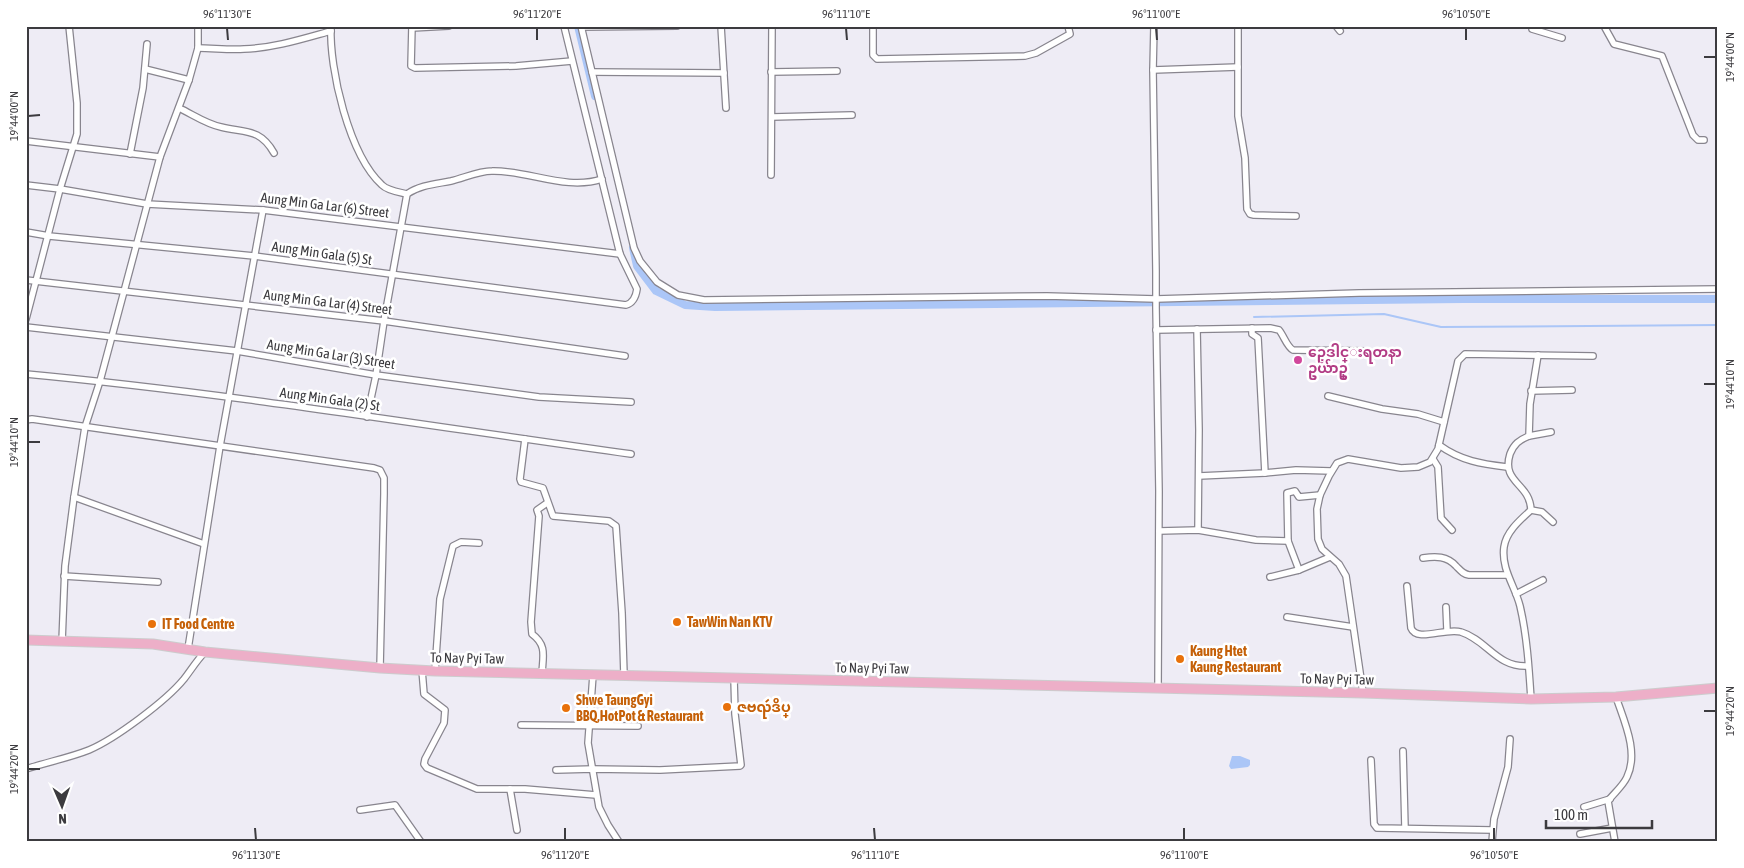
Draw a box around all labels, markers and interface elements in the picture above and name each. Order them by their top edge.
text: 96°11'30"E [203,7,251,21]
text: 96°11'20"E [513,7,561,21]
text: 96°11'10"E [822,7,870,21]
text: 96°11'00"E [1132,7,1180,21]
text: 96°10'50"E [1442,7,1490,21]
text: 19°44'00"N [1723,32,1737,82]
text: 19°44'00"N [7,91,21,141]
street label: Aung Min Ga Lar (6) Street [260,189,390,221]
street label: Aung Min Gala (5) St [271,238,373,268]
street label: Aung Min Ga Lar (4) Street [263,286,393,318]
street label: Aung Min Ga Lar (3) Street [266,336,396,372]
place label: ဥေဒါင္းရတနာ ဥယ်ာဥ္ [1308,343,1402,380]
marker: ဥေဒါင္းရတနာ ဥယ်ာဥ္ [1292,354,1304,366]
text: 19°44'10"N [1723,359,1737,409]
street label: Aung Min Gala (2) St [279,384,381,414]
text: 19°44'10"N [7,417,21,467]
place label: TawWin Nan KTV [687,614,773,630]
place label: IT Food Centre [162,616,235,632]
marker: TawWin Nan KTV [671,616,683,628]
marker: IT Food Centre [146,618,158,630]
place label: Kaung Htet Kaung Restaurant [1190,643,1281,675]
street label: To Nay Pyi Taw [430,649,505,667]
marker: Kaung Htet Kaung Restaurant [1174,653,1186,665]
street label: To Nay Pyi Taw [835,659,910,677]
street label: To Nay Pyi Taw [1300,670,1375,688]
text: 19°44'20"N [1723,686,1737,736]
place label: Shwe TaungGyi BBQ,HotPot & Restaurant [576,692,704,724]
place label: ဇဗၺဴဒိပ္ [737,697,791,719]
marker: ဇဗၺဴဒိပ္ [721,701,733,713]
marker: Shwe TaungGyi BBQ,HotPot & Restaurant [560,702,572,714]
text: 19°44'20"N [7,744,21,794]
north arrow [38,780,88,830]
scale bar [1546,798,1653,830]
text: 100 m [1554,806,1588,823]
text: N [58,811,67,827]
text: 96°11'30"E [232,848,280,862]
text: 96°11'20"E [541,848,589,862]
text: 96°11'10"E [851,848,899,862]
text: 96°11'00"E [1160,848,1208,862]
text: 96°10'50"E [1470,848,1518,862]

